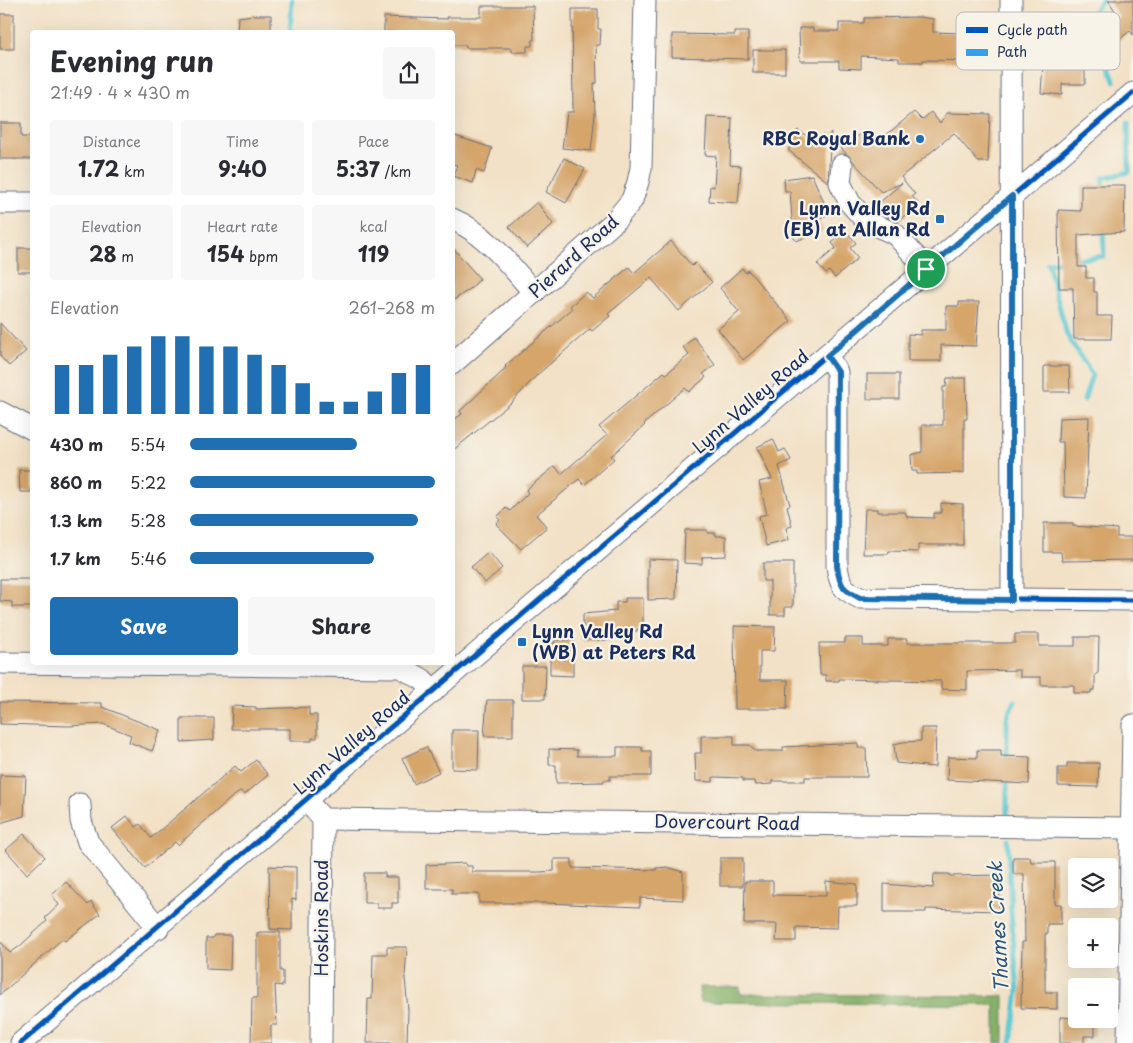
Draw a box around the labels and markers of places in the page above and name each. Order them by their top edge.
place label: RBC Royal Bank [762,124,910,151]
marker: RBC Royal Bank [914,133,926,145]
place label: Lynn Valley Rd (EB) at Allan Rd [783,194,930,242]
marker: Lynn Valley Rd (EB) at Allan Rd [934,213,946,225]
pin [905,248,947,290]
place label: Lynn Valley Rd (WB) at Peters Rd [532,617,696,665]
marker: Lynn Valley Rd (WB) at Peters Rd [516,636,528,648]

